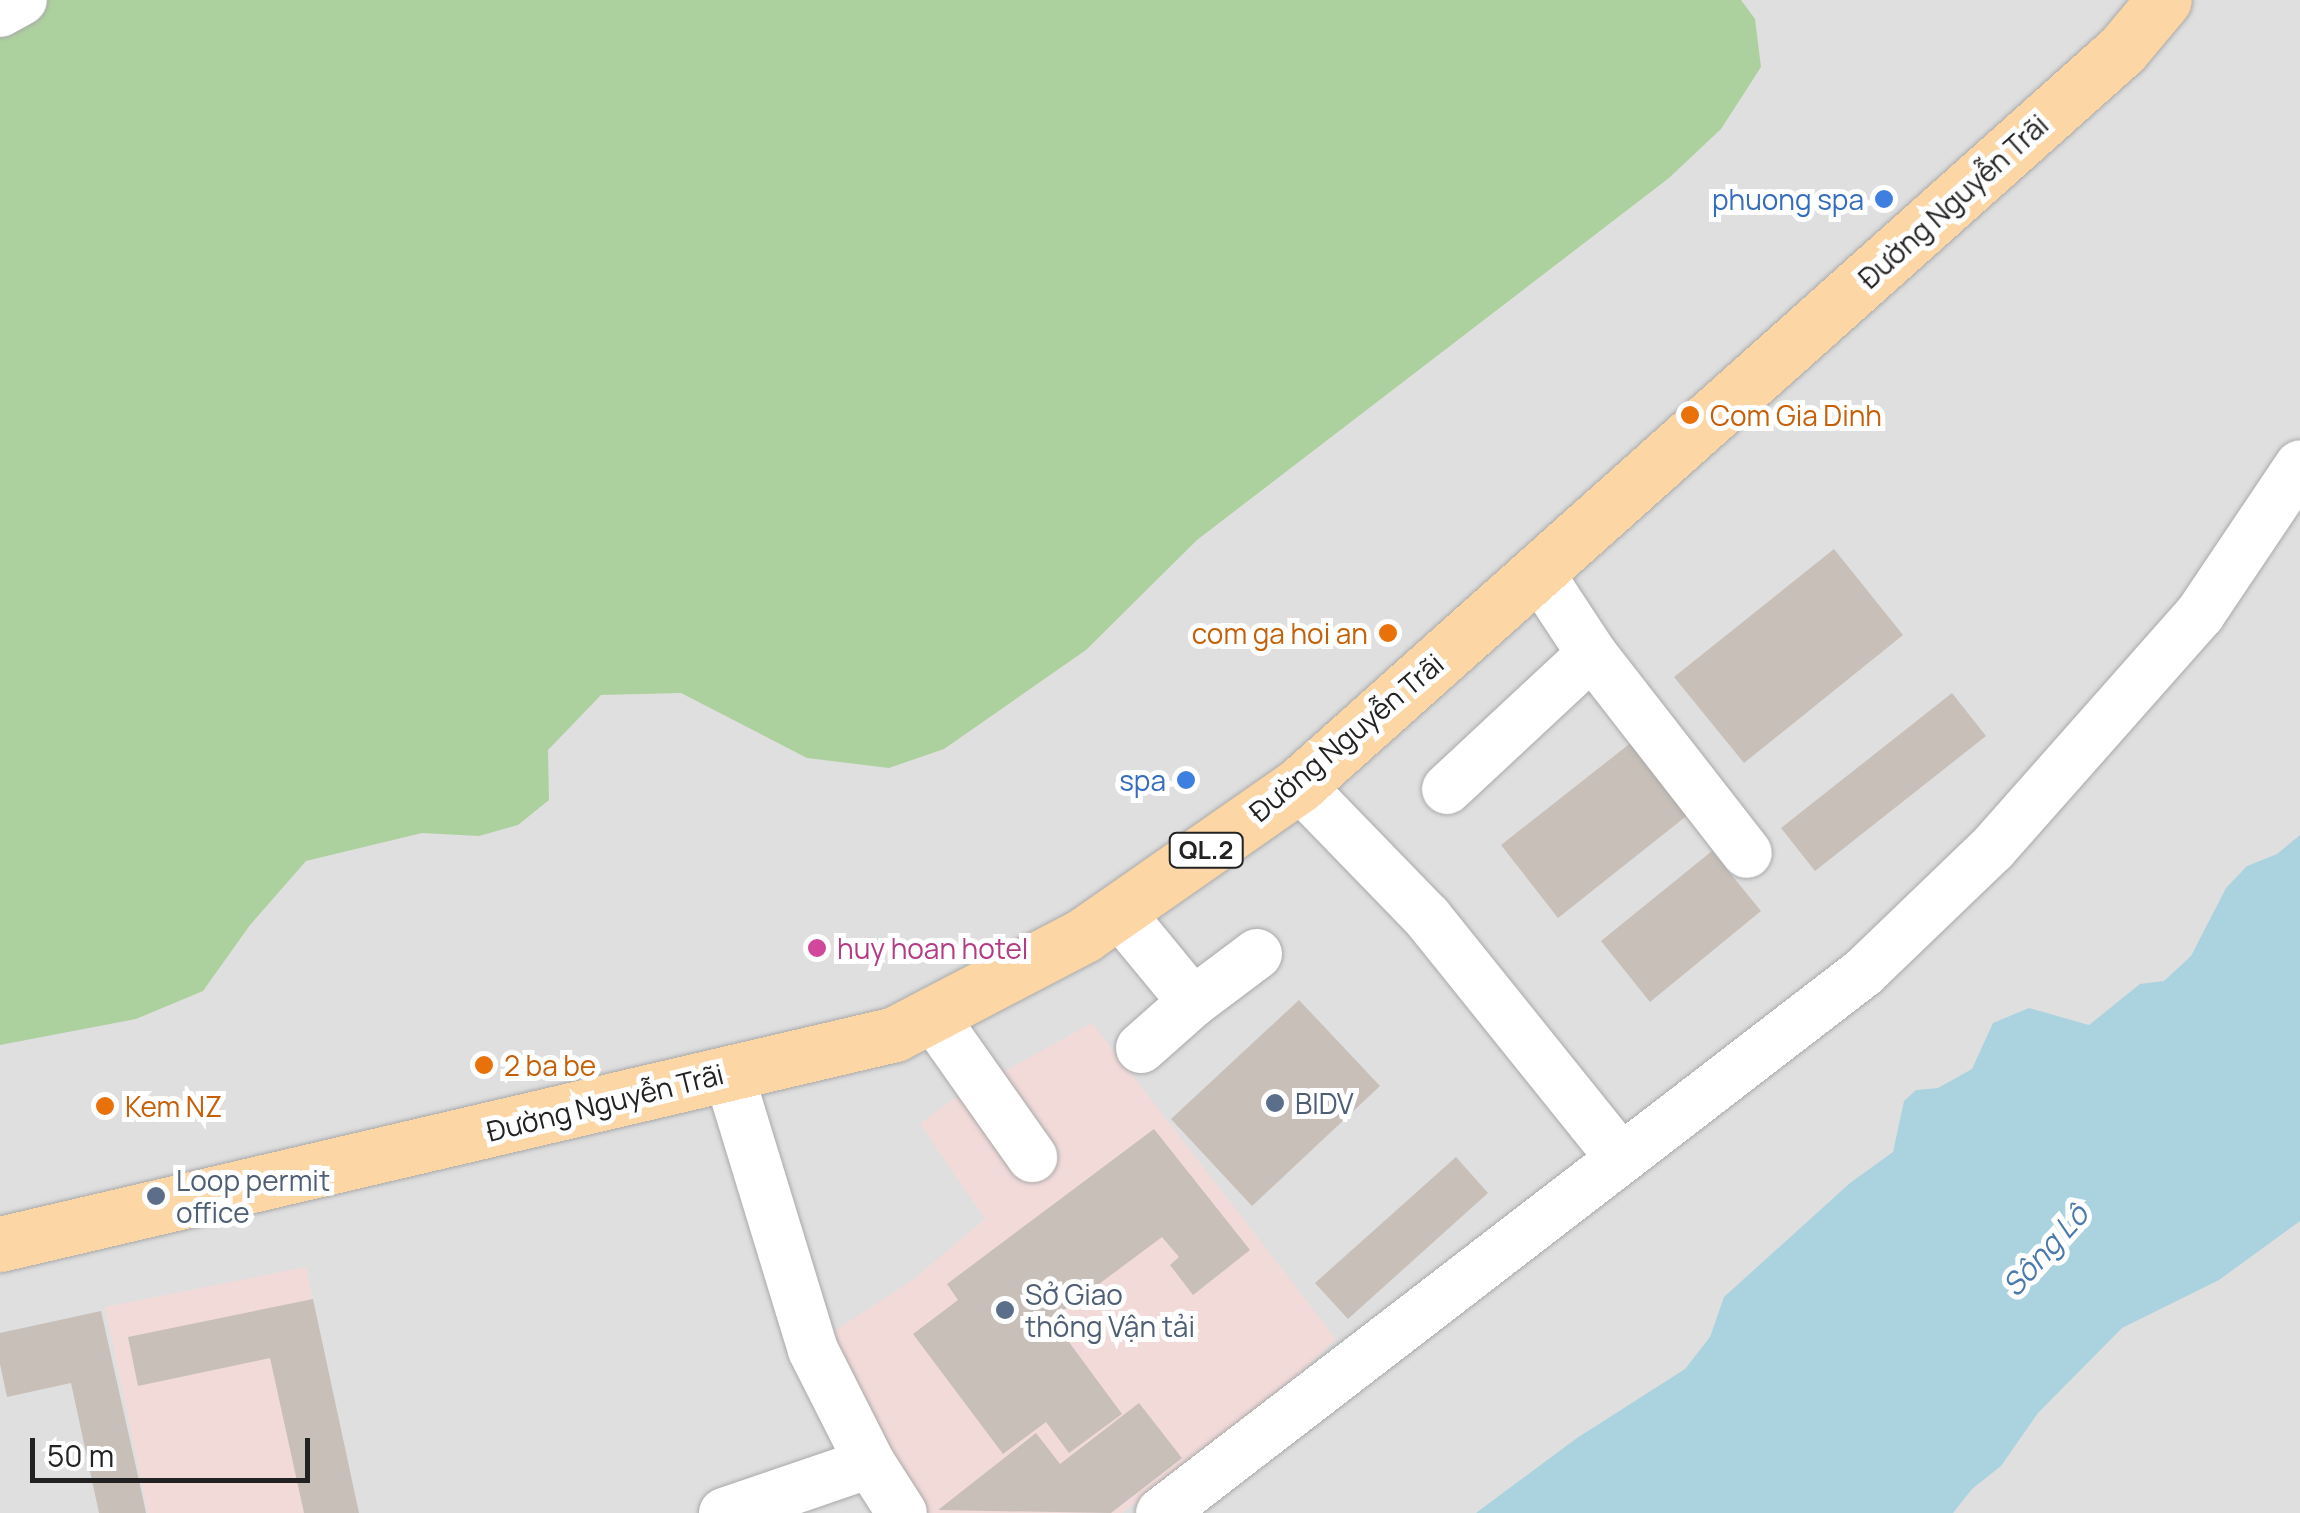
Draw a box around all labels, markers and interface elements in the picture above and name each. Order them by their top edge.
street label: Đường Nguyễn Trãi [1852,107,2054,295]
place label: phuong spa [1712,182,1864,216]
marker: phuong spa [1873,188,1895,210]
place label: Com Gia Dinh [1710,398,1882,432]
marker: Com Gia Dinh [1679,404,1701,426]
place label: com ga hoi an [1192,616,1368,650]
marker: com ga hoi an [1377,622,1399,644]
street label: Đường Nguyễn Trãi [1242,646,1450,828]
place label: spa [1119,763,1166,797]
marker: spa [1175,769,1197,791]
road number: QL.2 [1168,830,1244,870]
place label: huy hoan hotel [837,931,1028,965]
marker: huy hoan hotel [806,937,828,959]
place label: 2 ba be [504,1048,596,1082]
marker: 2 ba be [473,1054,495,1076]
street label: Đường Nguyễn Trãi [483,1056,727,1148]
place label: BIDV [1295,1086,1354,1120]
place label: Kem NZ [125,1089,222,1123]
marker: BIDV [1264,1092,1286,1114]
marker: Kem NZ [94,1095,116,1117]
place label: Loop permit office [176,1163,330,1229]
marker: Loop permit office [145,1185,167,1207]
water label: Sông Lô [1995,1197,2095,1303]
place label: Sở Giao thông Vận tải [1025,1277,1195,1343]
marker: Sở Giao thông Vận tải [994,1299,1016,1321]
scale bar [35,1418,315,1480]
text: 50 m [47,1435,114,1476]

